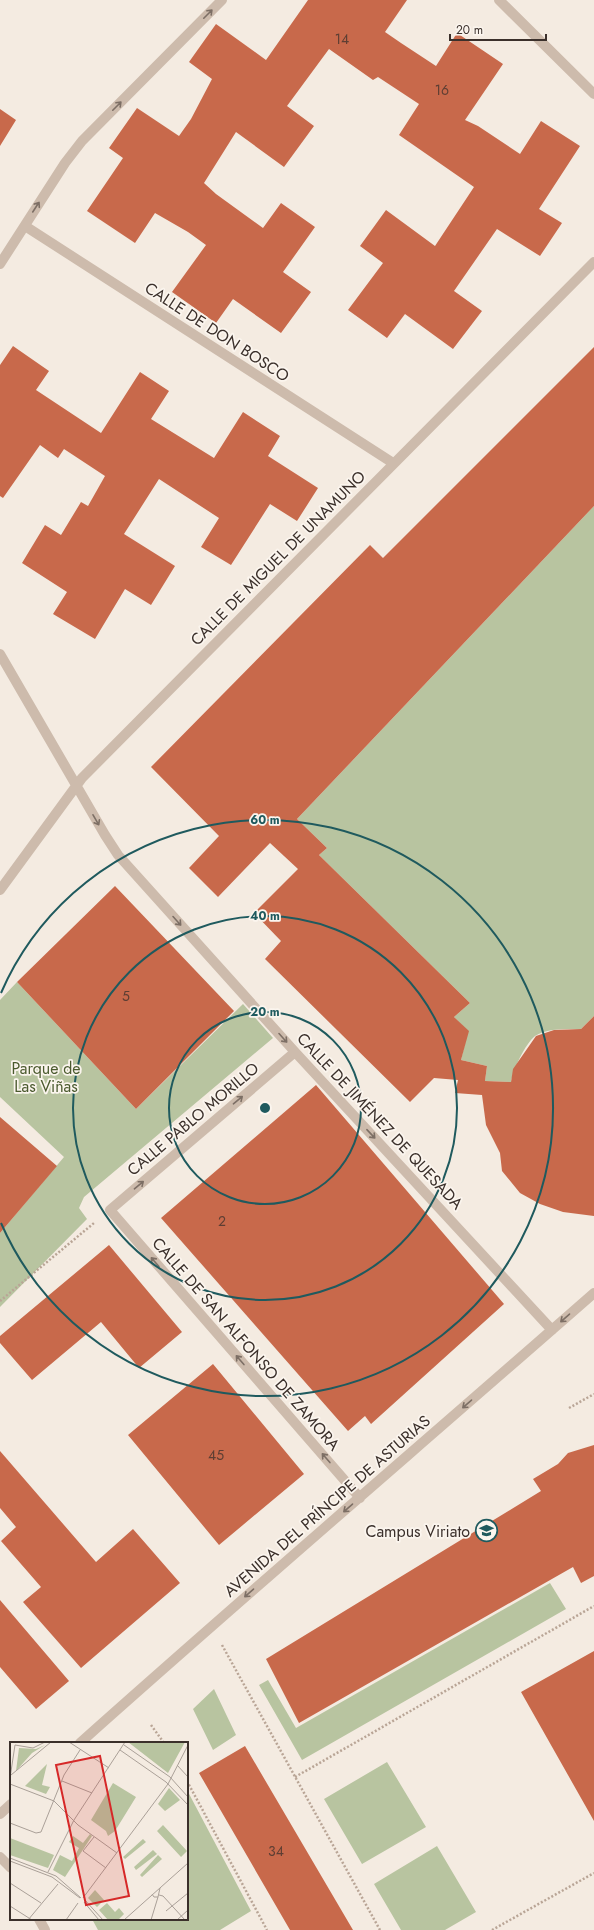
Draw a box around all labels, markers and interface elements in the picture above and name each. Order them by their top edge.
one-way arrow [203,9,213,19]
scale bar [450,16,546,42]
text: 20 m [456,21,483,39]
house number: 14 [335,29,349,49]
house number: 16 [435,80,449,100]
one-way arrow [112,101,122,111]
one-way arrow [33,201,41,213]
street label: CALLE DE DON BOSCO [140,276,294,388]
street label: CALLE DE MIGUEL DE UNAMUNO [185,465,371,651]
text: 60 m [250,811,280,829]
one-way arrow [92,814,100,826]
text: 40 m [250,907,280,925]
one-way arrow [172,915,181,926]
house number: 5 [122,986,130,1006]
text: 20 m [250,1003,280,1021]
street label: CALLE DE JIMÉNEZ DE QUESADA [292,1028,469,1215]
one-way arrow [278,1033,287,1043]
park label: Parque de Las Viñas [11,1057,81,1098]
street label: CALLE PABLO MORILLO [122,1057,264,1181]
one-way arrow [233,1096,244,1105]
centre of rings [258,1101,272,1115]
one-way arrow [366,1128,375,1139]
one-way arrow [134,1180,145,1189]
house number: 2 [218,1211,226,1231]
street label: CALLE DE SAN ALFONSO DE ZAMORA [147,1232,346,1456]
one-way arrow [150,1257,159,1267]
one-way arrow [559,1314,570,1323]
one-way arrow [236,1355,245,1365]
one-way arrow [462,1400,472,1409]
street label: AVENIDA DEL PRÍNCIPE DE ASTURIAS [219,1410,435,1602]
house number: 45 [208,1445,224,1465]
one-way arrow [321,1453,330,1463]
one-way arrow [343,1504,354,1513]
school or university icon: Campus Viriato [473,1518,499,1544]
place label: Campus Viriato [365,1520,470,1543]
one-way arrow [244,1588,255,1597]
inset map [10,1742,188,1920]
house number: 34 [268,1841,284,1861]

